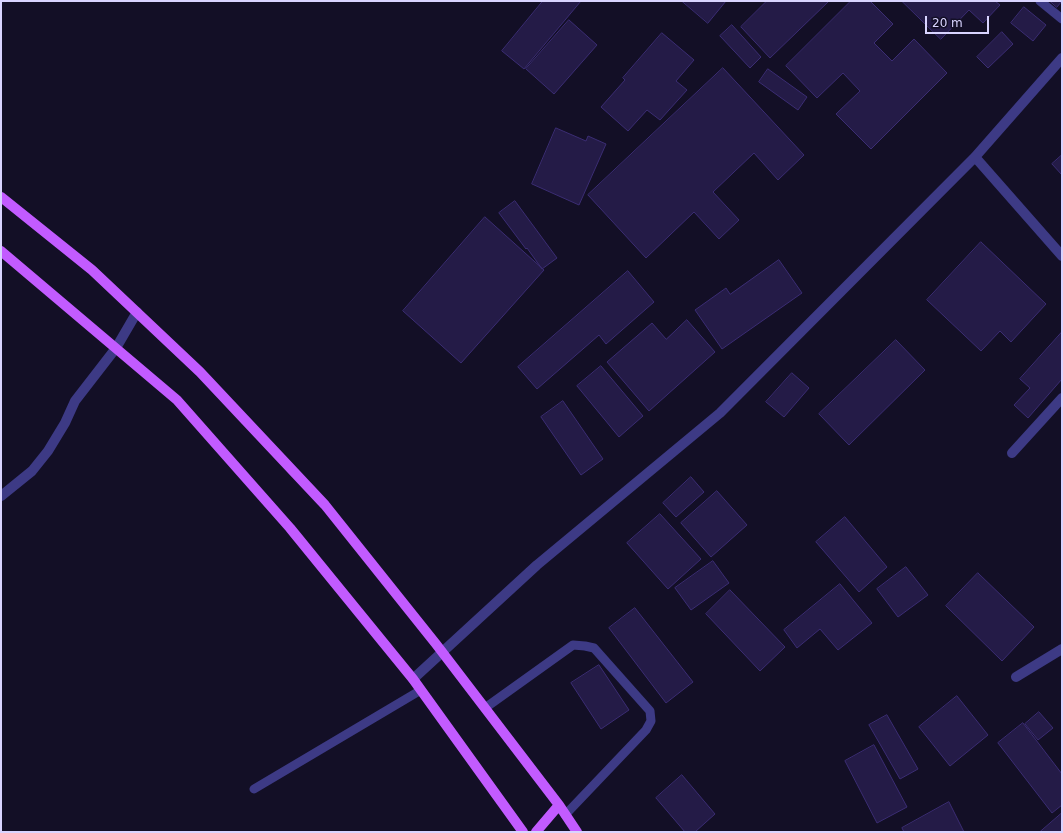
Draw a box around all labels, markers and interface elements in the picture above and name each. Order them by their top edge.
scale bar [927,8,991,34]
text: 20 m [932,16,963,30]

